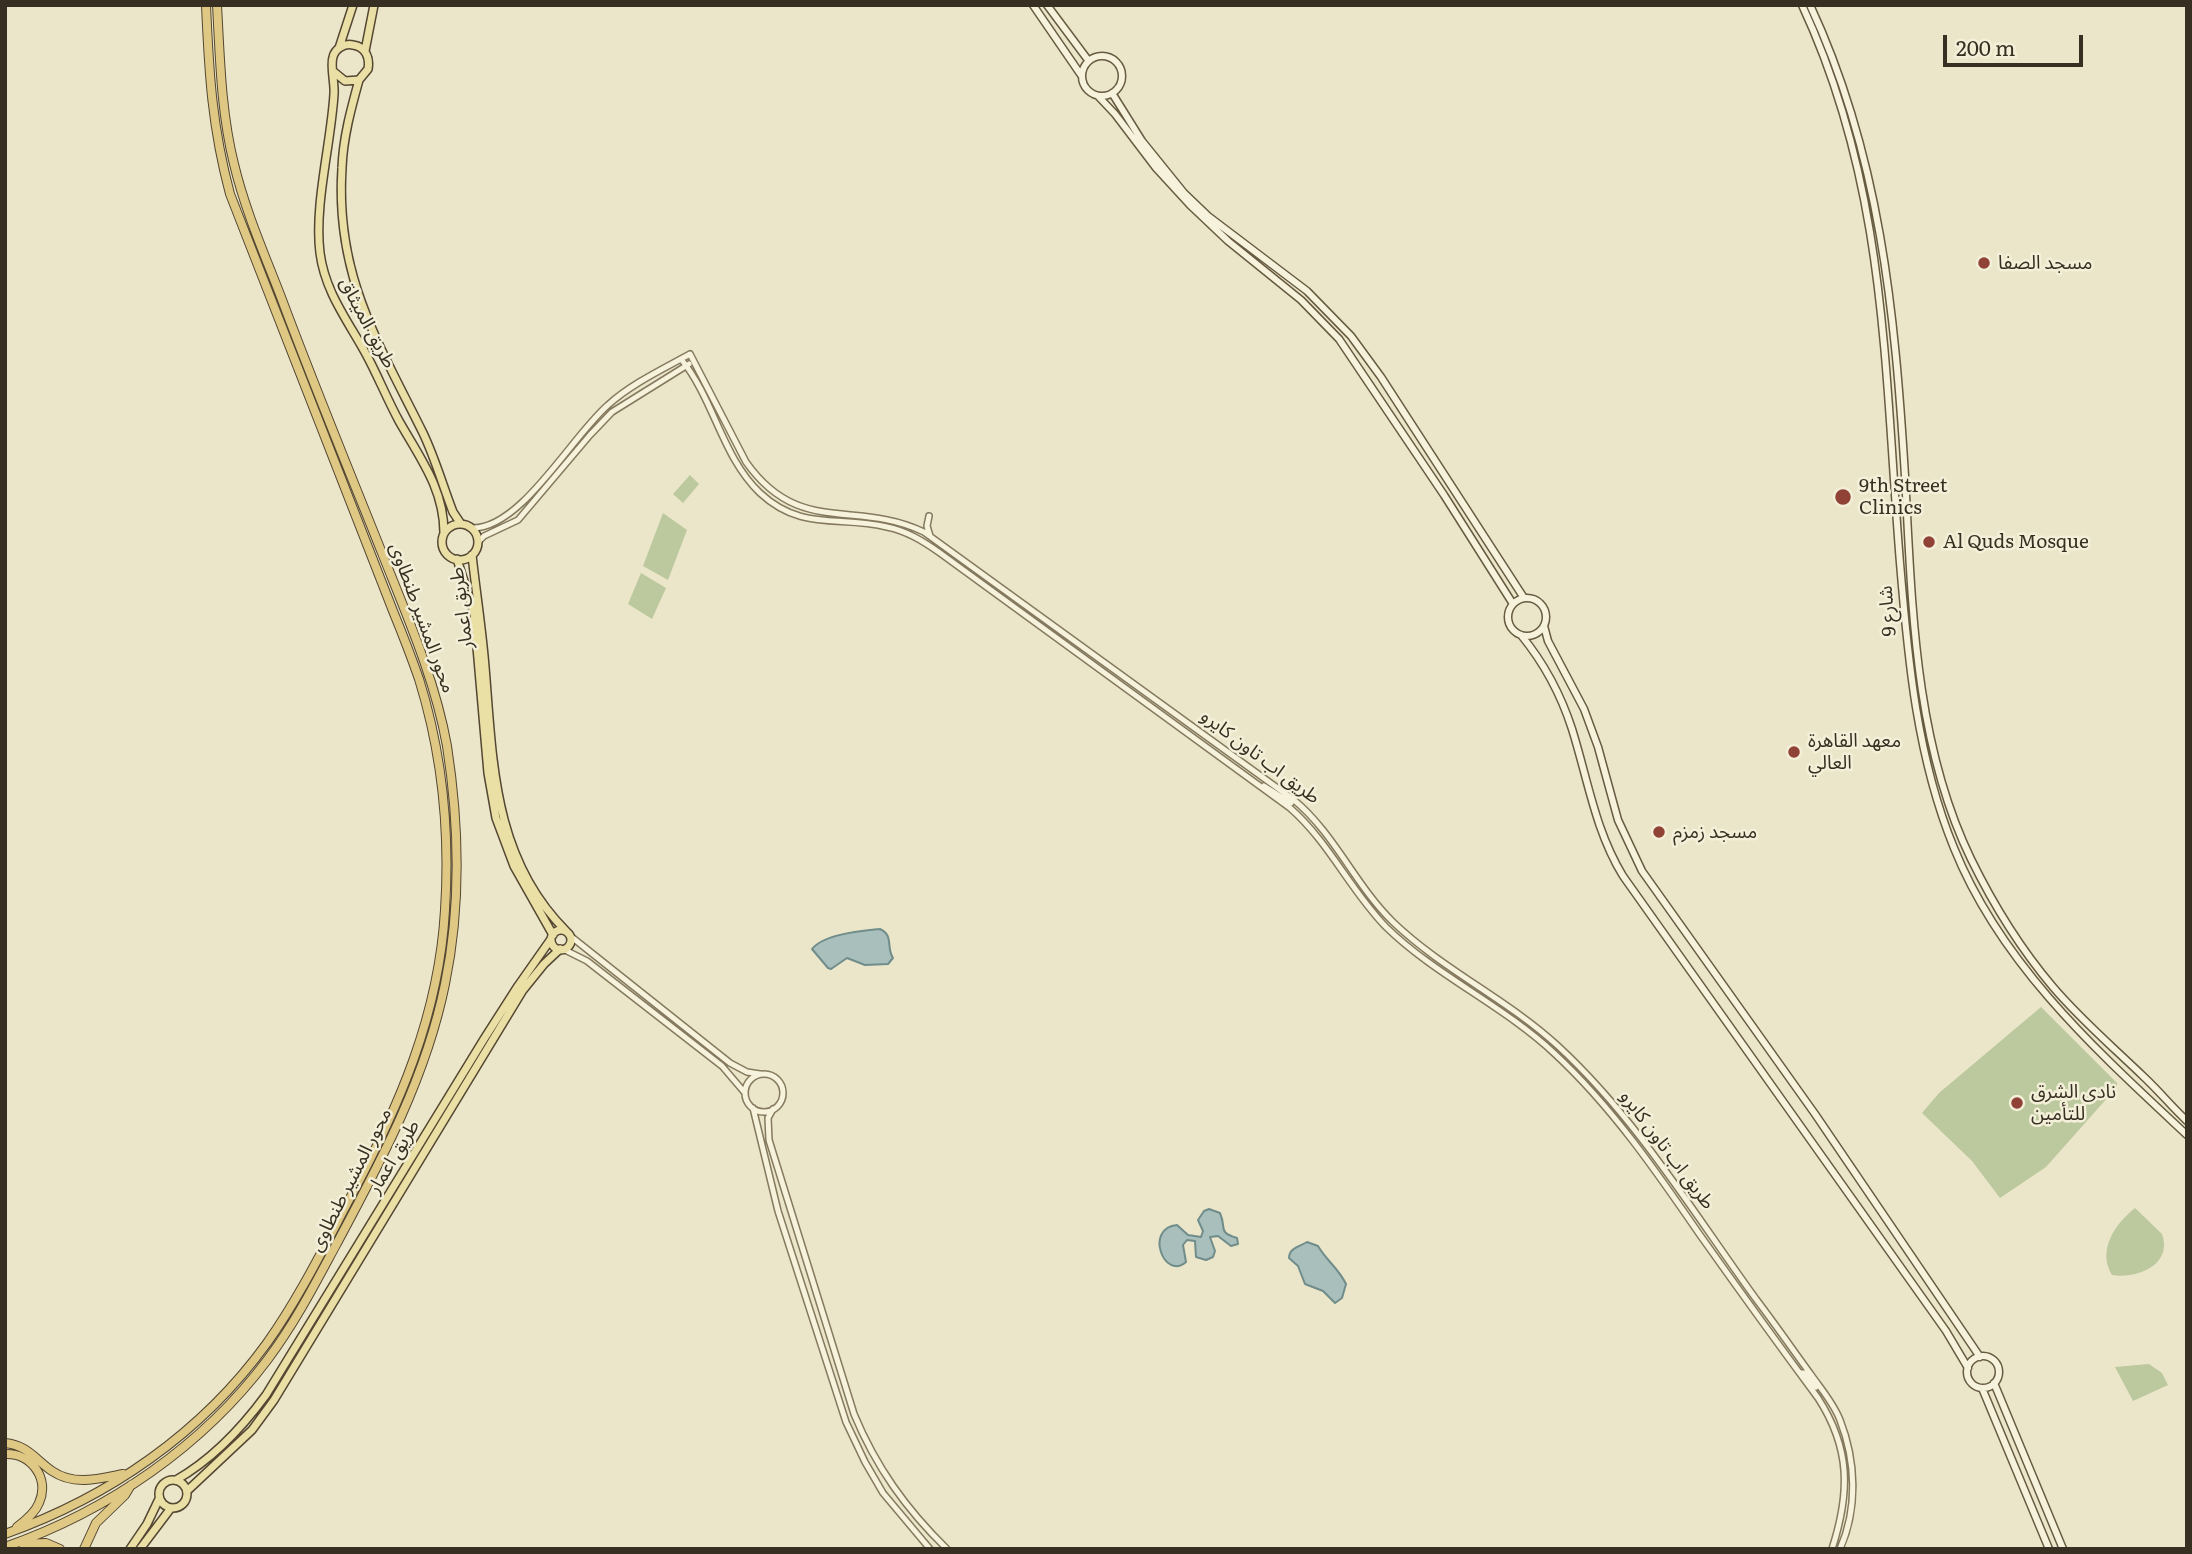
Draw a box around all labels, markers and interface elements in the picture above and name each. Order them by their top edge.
scale bar [1947,21,2087,65]
text: 200 m [1956,31,2016,62]
place label: مسجد الصفا [1998,252,2093,274]
marker: مسجد الصفا [1976,255,1992,271]
street label: طريق الميثاق [334,274,400,372]
place label: 9th Street Clinics [1859,475,1947,519]
marker: 9th Street Clinics [1833,487,1853,507]
place label: Al Quds Mosque [1943,531,2089,553]
marker: Al Quds Mosque [1921,534,1937,550]
street label: محور المشير طنطاوى [384,540,460,696]
street label: طريق اعمار [446,566,478,650]
street label: شارع 9 [1874,585,1902,637]
street label: طريق اب تاون كايرو [1196,705,1324,809]
place label: معهد القاهرة العالي [1808,730,1901,774]
marker: معهد القاهرة العالي [1786,744,1802,760]
place label: مسجد زمزم [1673,821,1757,843]
marker: مسجد زمزم [1651,824,1667,840]
place label: نادى الشرق للتأمين [2031,1081,2116,1125]
street label: طريق اب تاون كايرو [1615,1086,1719,1214]
marker: نادى الشرق للتأمين [2009,1095,2025,1111]
street label: محور المشير طنطاوى [305,1104,397,1256]
street label: طريق اعمار [363,1116,425,1198]

